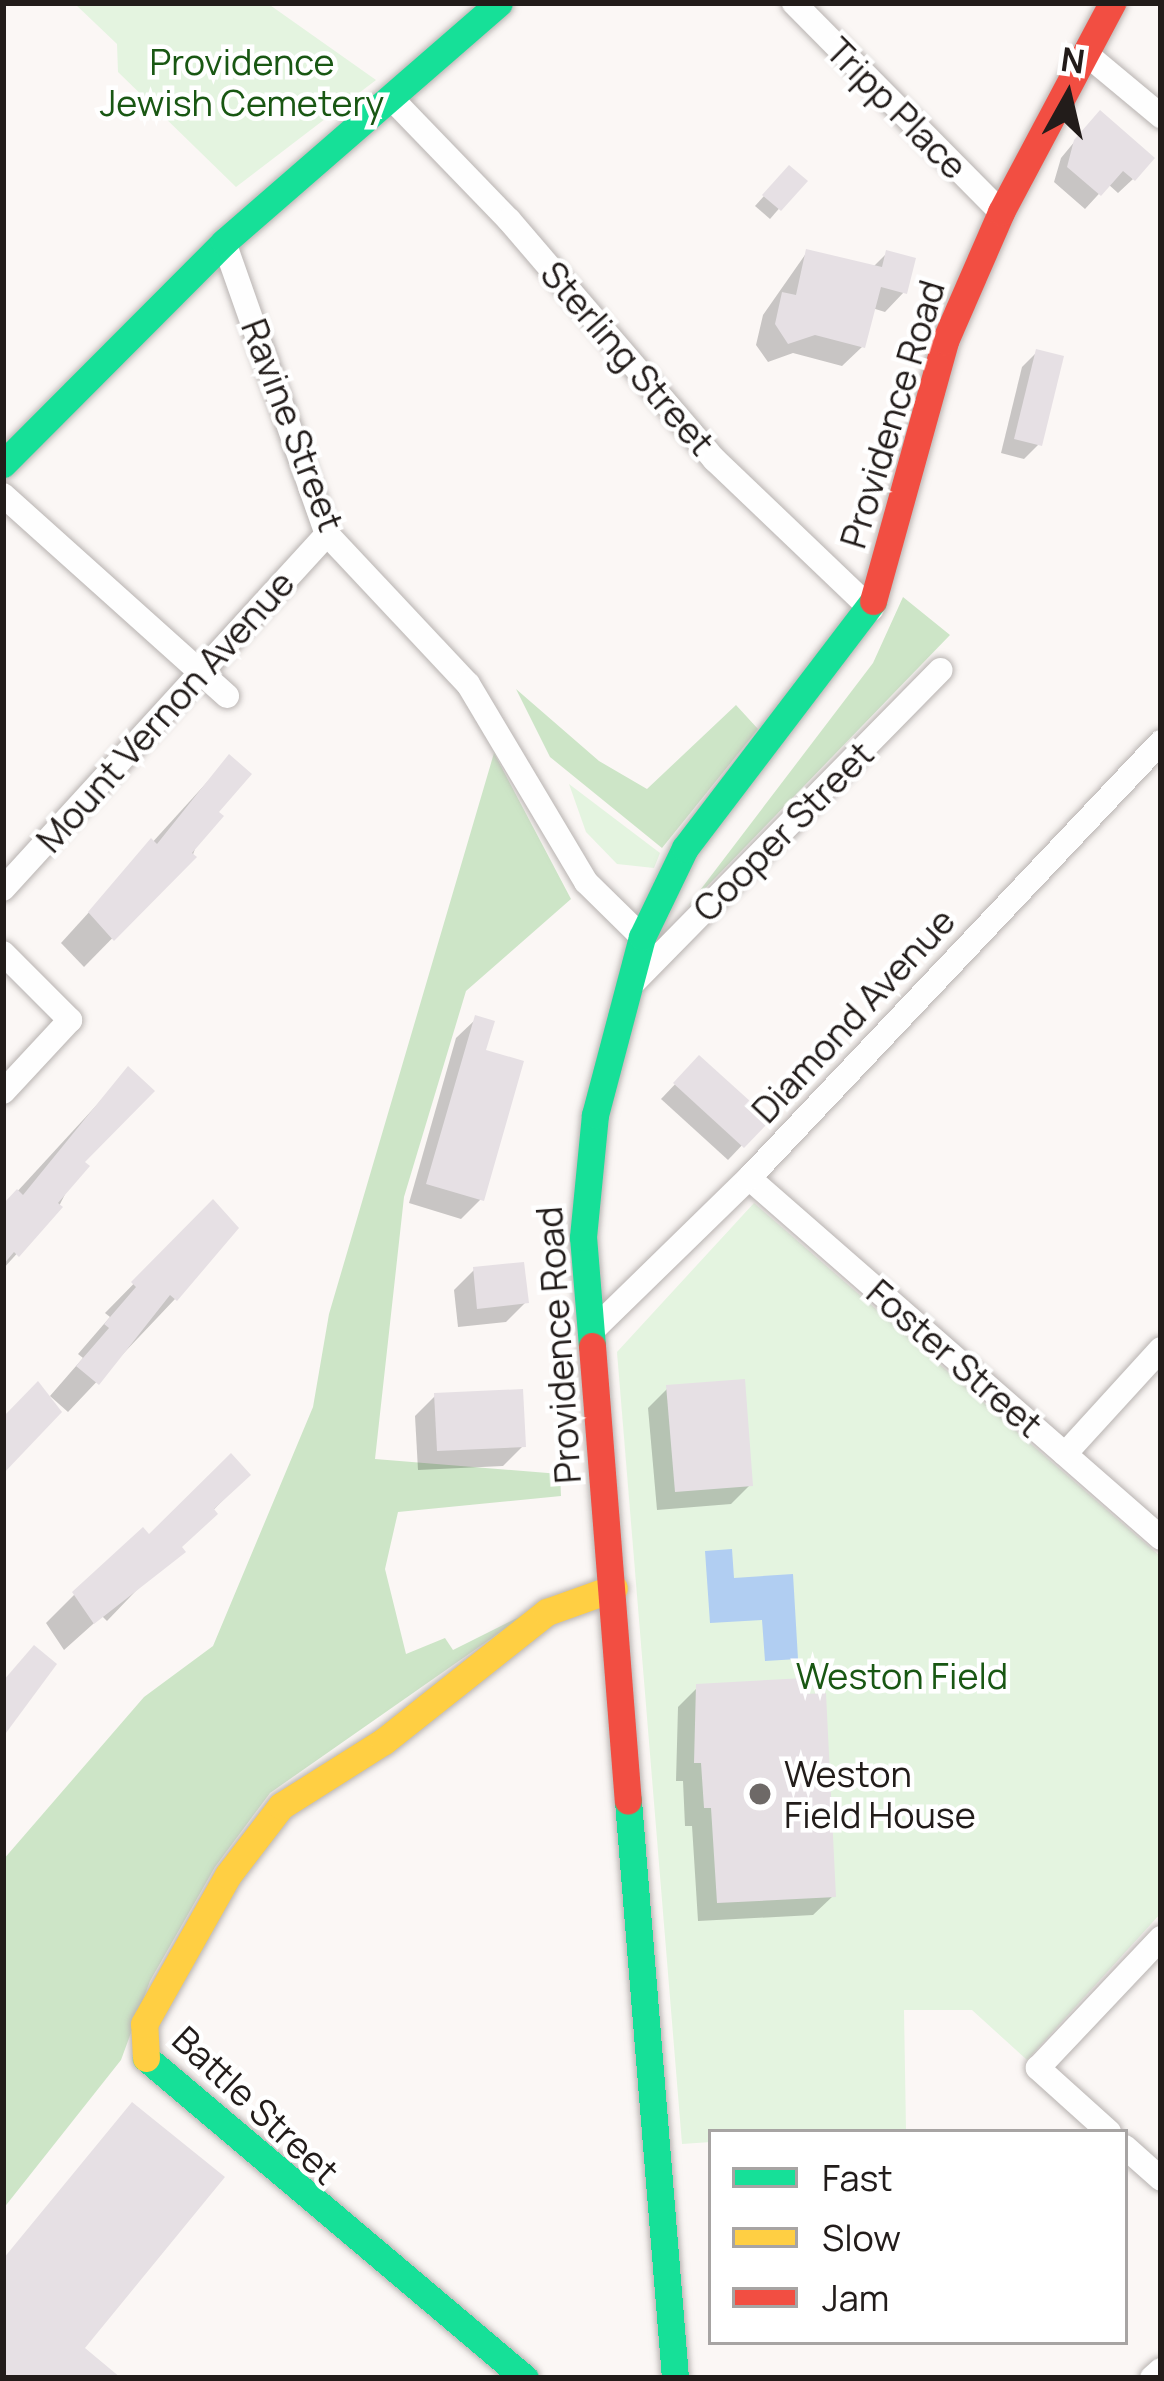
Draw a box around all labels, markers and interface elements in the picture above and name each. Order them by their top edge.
street label: Tripp Place [818,29,976,187]
north arrow [1008,36,1128,156]
text: N [1058,36,1088,84]
park label: Providence Jewish Cemetery [100,39,384,124]
street label: Sterling Street [532,252,724,464]
street label: Providence Road [831,275,953,553]
street label: Ravine Street [233,313,353,537]
street label: Mount Vernon Avenue [27,561,303,861]
street label: Cooper Street [684,732,882,930]
street label: Diamond Avenue [743,899,963,1131]
street label: Providence Road [527,1205,589,1485]
street label: Foster Street [858,1270,1052,1446]
park label: Weston Field [796,1654,1008,1698]
place label: Weston Field House [784,1751,976,1836]
marker: Weston Field House [747,1781,773,1807]
street label: Battle Street [164,2017,348,2193]
legend [708,2129,1128,2345]
text: Fast [822,2153,893,2202]
text: Slow [822,2213,901,2262]
text: Jam [822,2273,889,2322]

